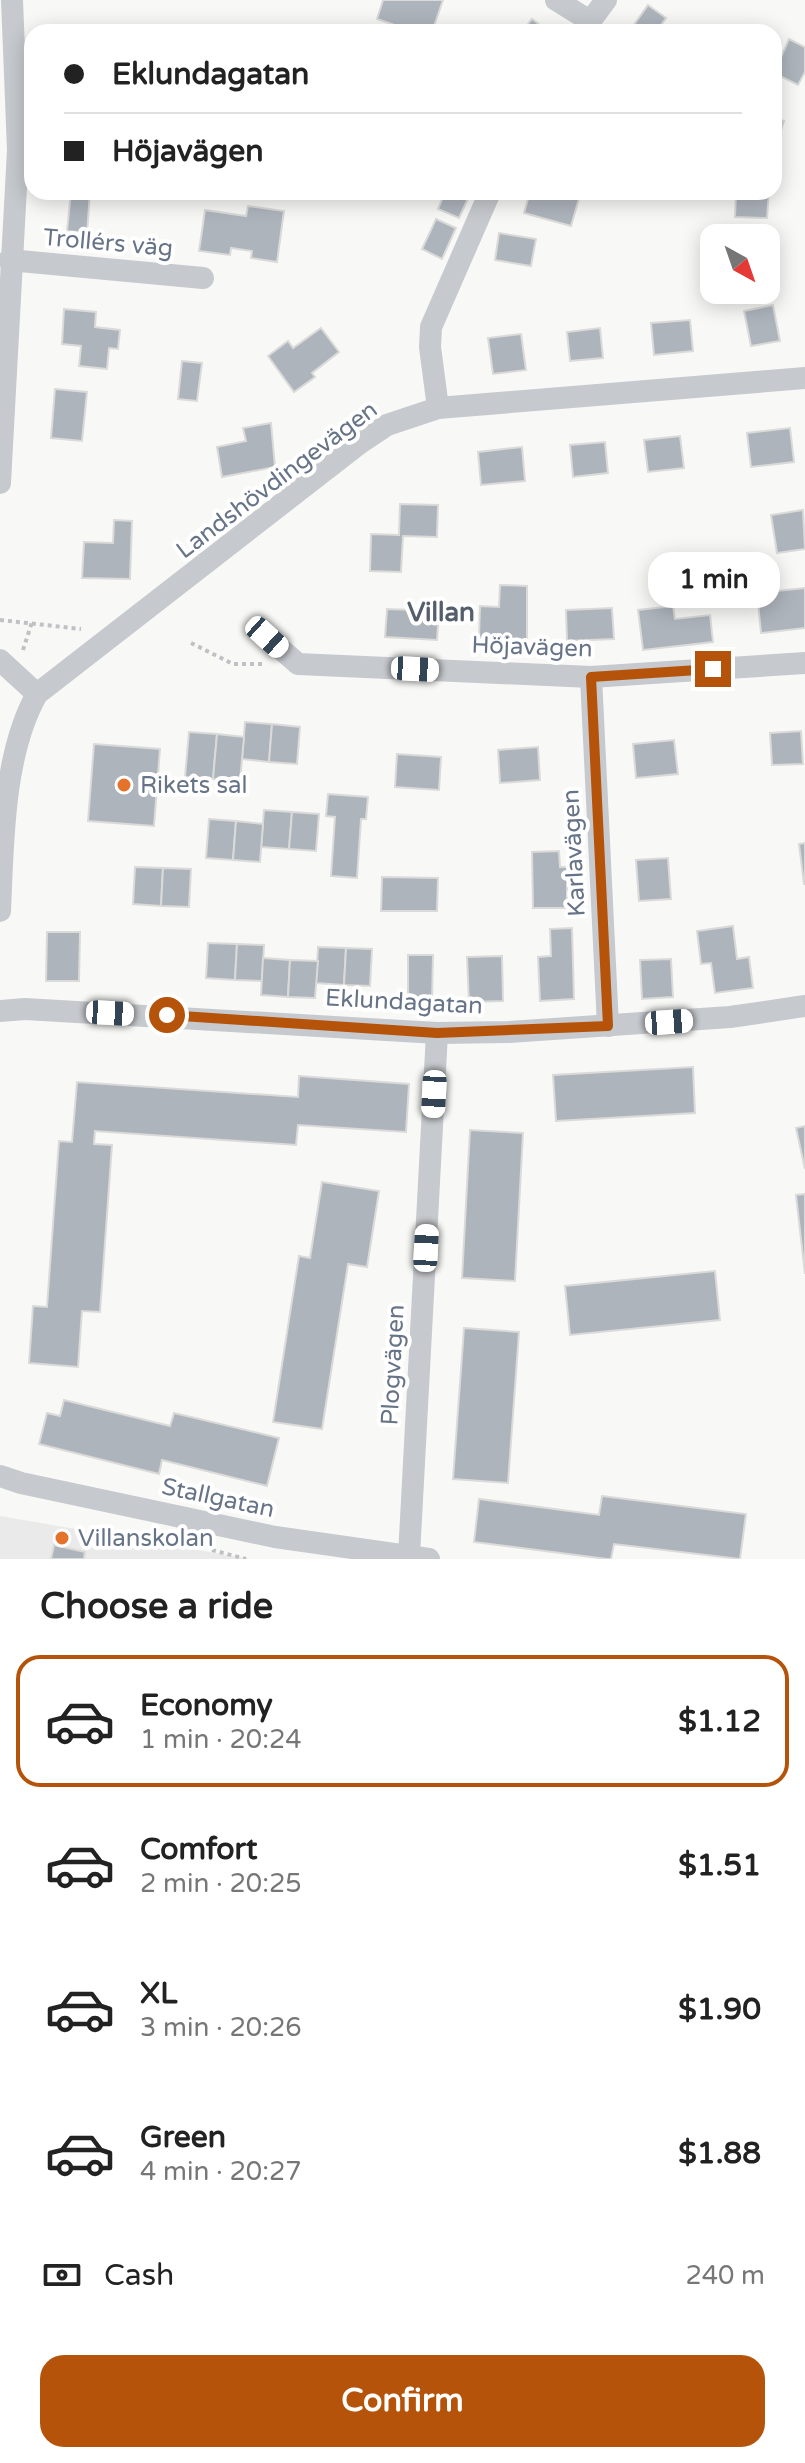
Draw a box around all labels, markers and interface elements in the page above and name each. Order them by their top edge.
text: Eklundagatan [112,56,309,93]
text: Höjavägen [112,133,263,170]
street label: Trollérs väg [42,223,174,263]
north arrow [700,224,780,304]
map controls [700,224,780,304]
street label: Landshövdingevägen [171,395,383,565]
callout: 1 min [647,553,779,609]
text: 1 min [679,564,749,595]
district label: Villan [407,597,475,628]
car [241,612,293,662]
street label: Höjavägen [471,630,593,664]
route end [695,651,731,687]
car [390,656,440,682]
place label: Rikets sal [140,771,247,800]
marker: Rikets sal [115,776,133,794]
street label: Karlavägen [556,789,592,917]
street label: Eklundagatan [324,983,484,1021]
route start [149,997,185,1033]
car [85,1000,135,1026]
car [644,1008,694,1036]
car [421,1069,447,1119]
car [413,1223,439,1273]
street label: Plogvägen [375,1304,411,1426]
street label: Stallgatan [159,1472,277,1524]
place label: Villanskolan [78,1524,214,1553]
marker: Villanskolan [53,1529,71,1547]
text: Choose a ride [40,1585,273,1628]
icon: car [44,1685,116,1757]
text: Economy [140,1687,273,1724]
text: $1.12 [678,1703,761,1740]
text: 1 min · 20:24 [140,1724,302,1755]
icon: car [44,1829,116,1901]
text: Comfort [140,1831,258,1868]
text: $1.51 [678,1847,761,1884]
text: 2 min · 20:25 [140,1868,302,1899]
icon: car [44,1973,116,2045]
text: XL [140,1975,177,2012]
text: $1.90 [678,1991,761,2028]
text: 3 min · 20:26 [140,2012,302,2043]
icon: car [44,2117,116,2189]
text: Green [140,2119,226,2156]
text: $1.88 [678,2135,761,2172]
text: 4 min · 20:27 [140,2156,302,2187]
icon: cash [40,2253,84,2297]
text: Cash [104,2257,174,2294]
text: 240 m [685,2260,765,2291]
button: Confirm [40,2355,765,2447]

